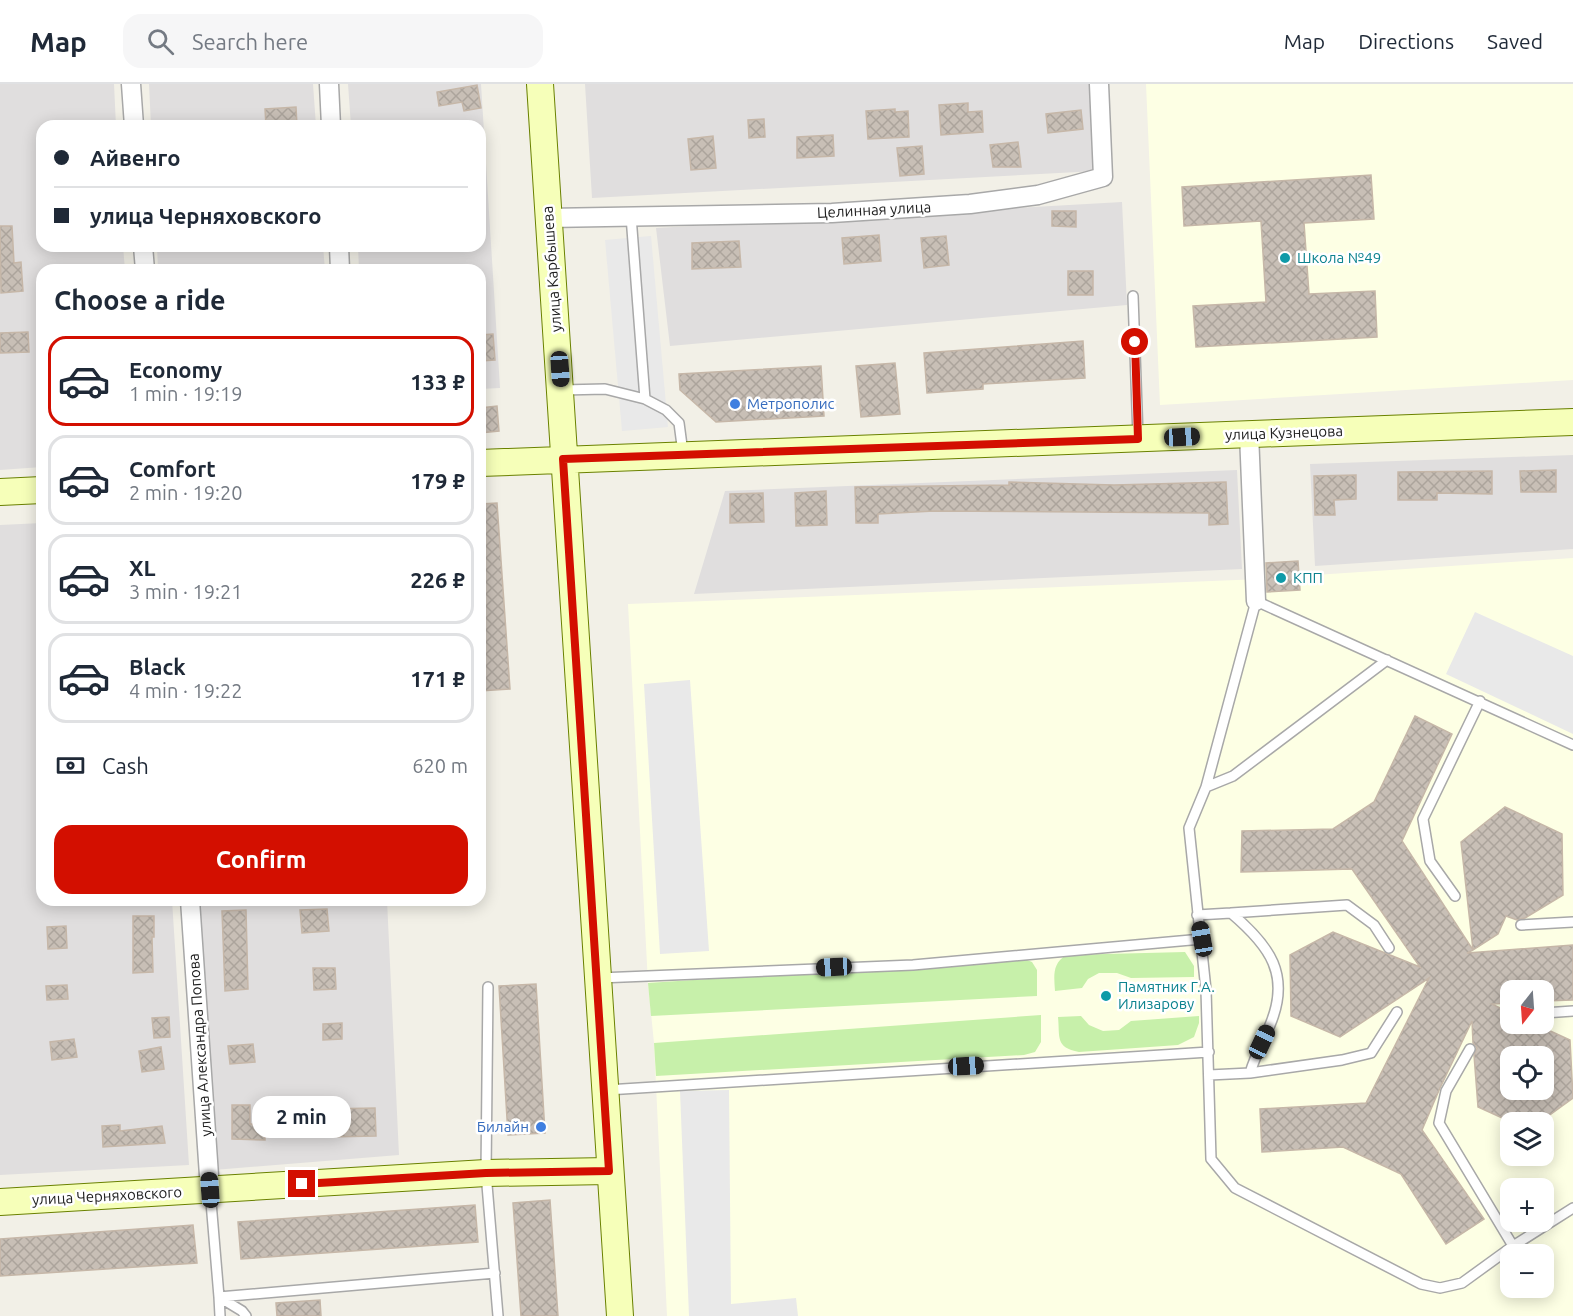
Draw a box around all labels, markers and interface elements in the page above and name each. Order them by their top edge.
search box [123,14,543,68]
icon: search [144,25,177,58]
text: Map [30,26,87,57]
text: Search here [192,29,308,54]
text: Map [1284,29,1325,53]
text: Directions [1358,29,1454,53]
text: Saved [1487,29,1543,53]
text: Айвенго [90,145,180,170]
street label: Целинная улица [816,198,931,221]
text: улица Черняховского [90,203,322,228]
street label: улица Карбышева [539,205,564,333]
place label: Школа №49 [1297,249,1381,266]
marker: Школа №49 [1278,251,1292,265]
text: Choose a ride [54,285,226,315]
route start [1121,328,1148,355]
car [550,350,570,388]
icon: car [57,354,111,408]
text: Economy [129,357,222,382]
text: 133 ₽ [410,369,465,394]
text: 1 min · 19:19 [129,382,243,405]
place label: Метрополис [747,395,835,412]
marker: Метрополис [728,397,742,411]
street label: улица Кузнецова [1225,422,1343,443]
car [1164,427,1200,447]
icon: car [57,453,111,507]
text: Comfort [129,456,216,481]
text: 179 ₽ [410,468,465,493]
text: 2 min · 19:20 [129,481,243,504]
icon: car [57,552,111,606]
text: XL [129,555,156,580]
text: 226 ₽ [410,567,465,592]
place label: КПП [1293,569,1323,586]
marker: КПП [1274,571,1288,585]
text: 3 min · 19:21 [129,580,243,603]
icon: car [57,651,111,705]
text: Black [129,654,186,679]
text: 171 ₽ [410,666,465,691]
text: 4 min · 19:22 [129,679,243,702]
icon: cash [54,749,87,782]
text: Cash [102,753,149,778]
text: 620 m [412,754,468,777]
button: Confirm [54,825,468,894]
car [1190,920,1214,958]
street label: улица Александра Попова [185,953,214,1137]
car [816,957,852,977]
place label: Памятник Г.А. Илизарову [1118,978,1215,1012]
north arrow [1500,980,1554,1034]
map controls [1500,980,1554,1298]
marker: Памятник Г.А. Илизарову [1099,989,1113,1003]
car [1246,1022,1278,1062]
button: locate [1500,1046,1554,1100]
car [948,1056,984,1076]
callout: 2 min [252,1097,352,1139]
text: 2 min [276,1105,327,1128]
button: layers [1500,1112,1554,1166]
place label: Билайн [477,1118,529,1135]
marker: Билайн [534,1120,548,1134]
route end [288,1170,315,1197]
car [200,1171,220,1209]
button: + [1500,1178,1554,1232]
street label: улица Черняховского [32,1183,182,1208]
button: − [1500,1244,1554,1298]

